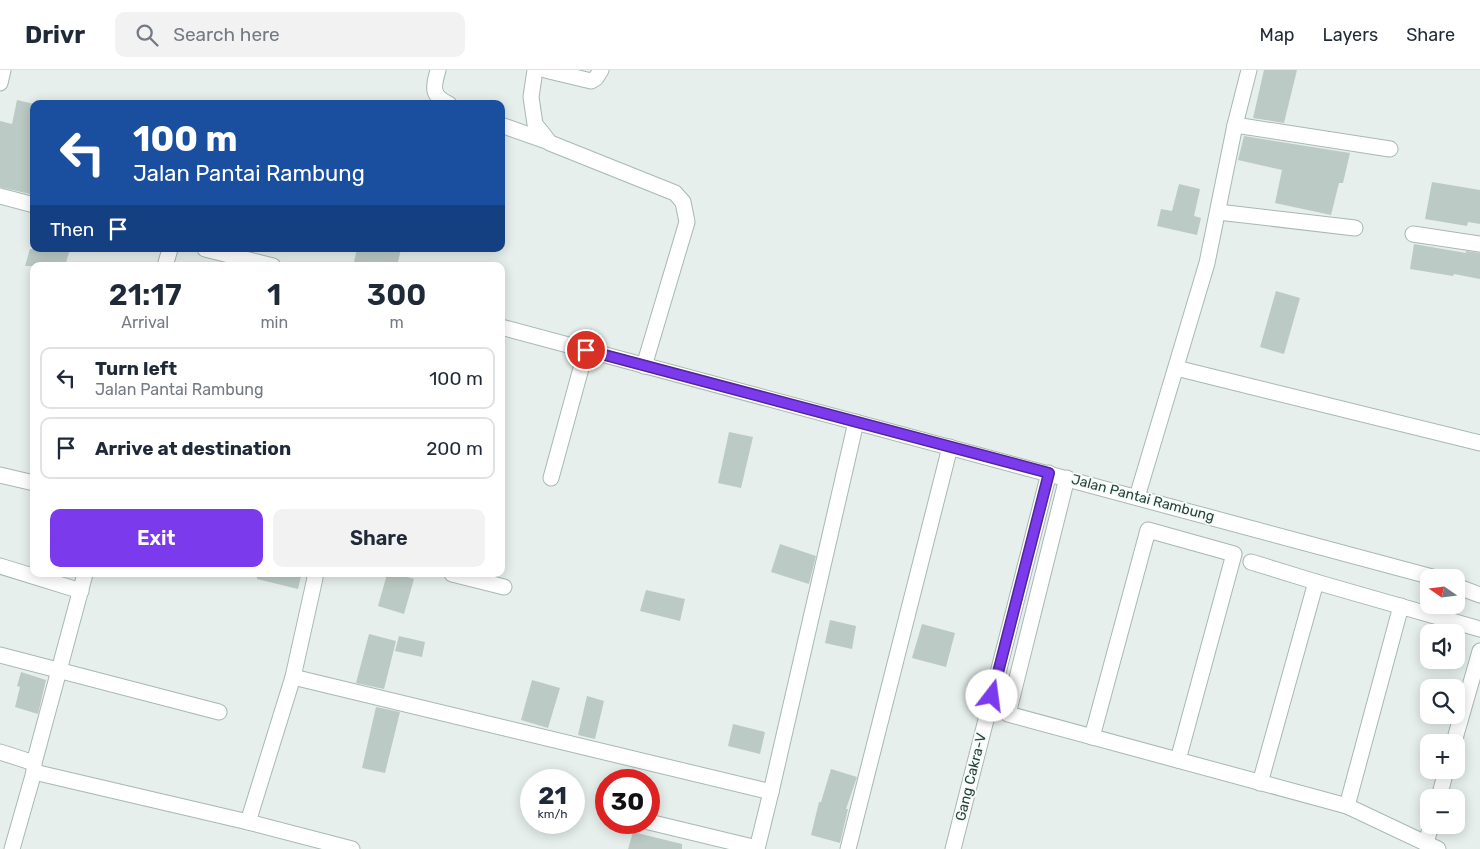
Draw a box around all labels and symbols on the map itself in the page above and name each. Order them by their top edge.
pin [565,329,607,371]
street label: Jalan Pantai Rambung [1070,471,1216,525]
north arrow [1420,569,1465,614]
position arrow [965,669,1017,721]
street label: Gang Cakra-V [952,731,990,823]
speed limit sign: 30 [595,769,660,834]

